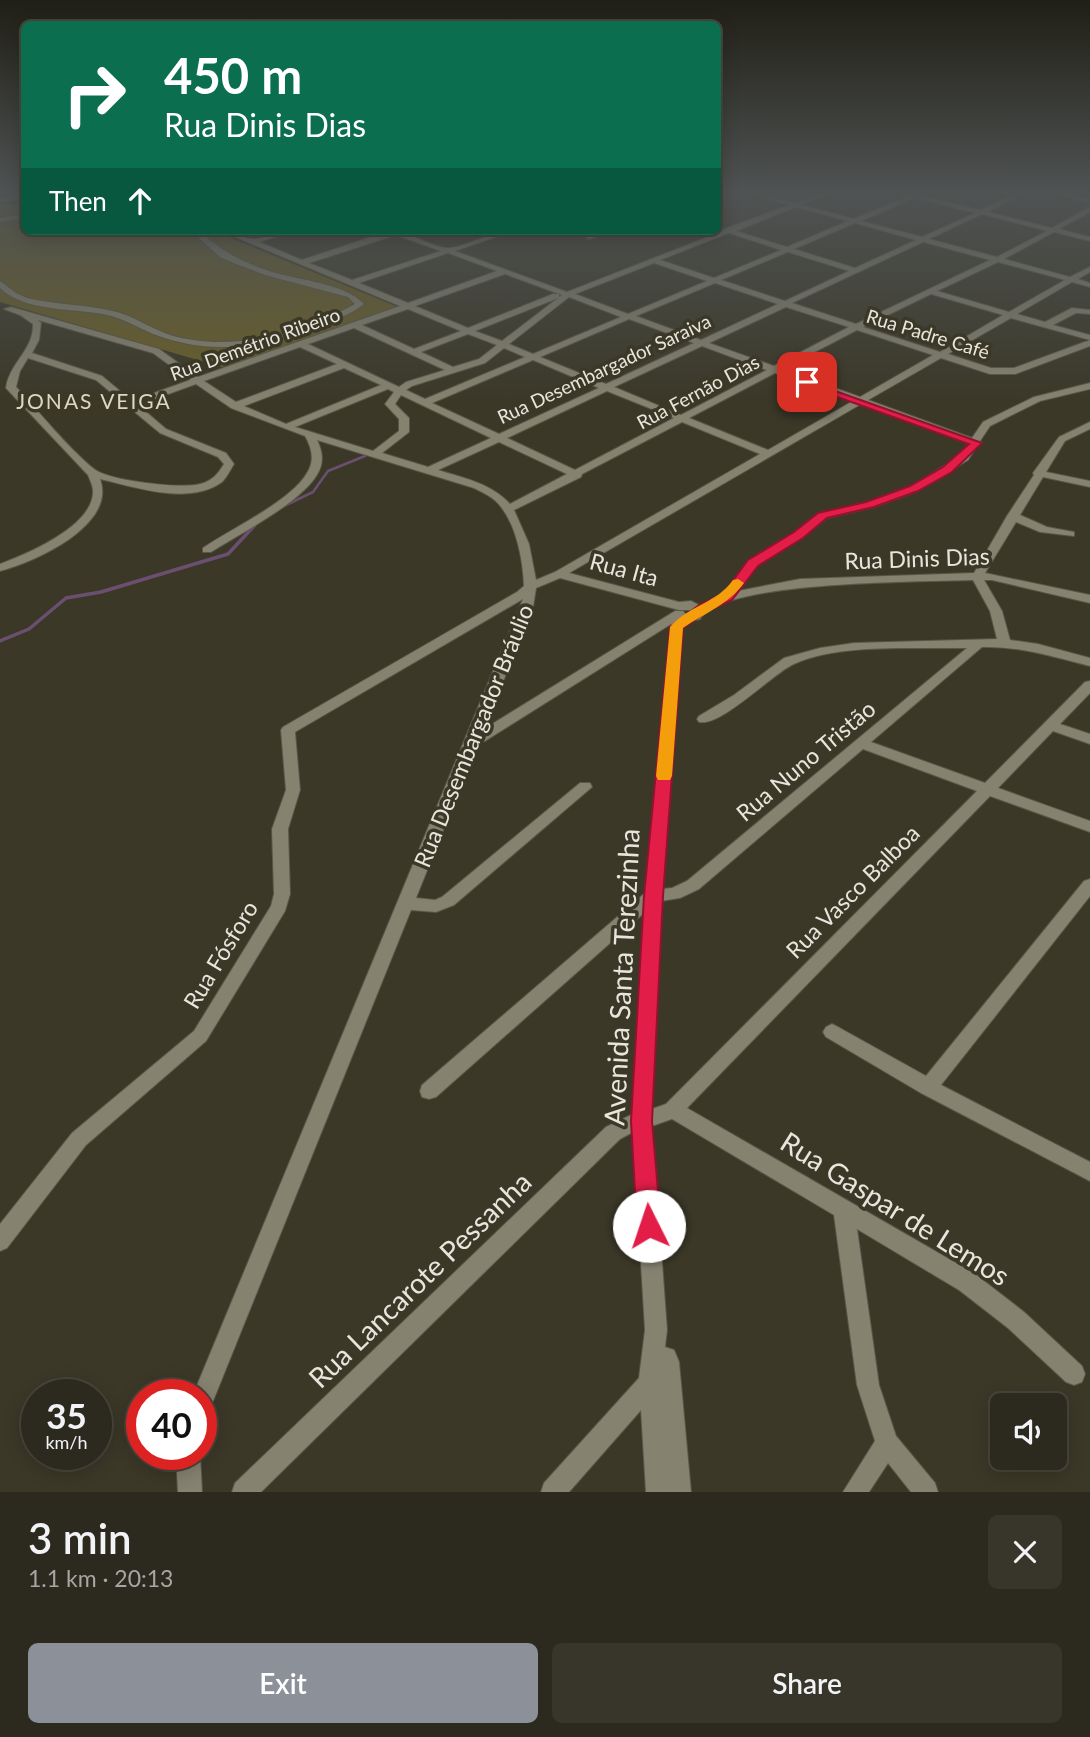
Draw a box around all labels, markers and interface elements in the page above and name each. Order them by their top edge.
text: 450 m [164,46,302,104]
icon: right [49,49,140,140]
text: Rua Dinis Dias [164,105,366,144]
icon: ahead [121,182,159,220]
text: Then [49,185,107,217]
street label: Rua Demétrio Ribeiro [167,302,343,385]
street label: Rua Padre Café [864,304,992,363]
street label: Rua Desembargador Saraiva [493,309,714,428]
street label: Rua Fernão Dias [633,350,763,434]
pin [777,352,837,412]
icon: arrive [788,363,826,401]
district label: JONAS VEIGA [16,388,172,413]
street label: Rua Dinis Dias [844,541,990,575]
street label: Rua Ita [587,546,662,592]
street label: Rua Desembargador Bráulio [407,600,539,871]
street label: Rua Nuno Tristão [730,694,881,827]
street label: Rua Vasco Balboa [780,819,925,964]
street label: Avenida Santa Terezinha [596,828,646,1126]
street label: Rua Fósforo [177,896,263,1013]
street label: Rua Gaspar de Lemos [775,1124,1016,1292]
street label: Rua Lancarote Pessanha [301,1164,538,1394]
position arrow [612,1189,686,1263]
speed limit sign: 40 [126,1379,217,1470]
map controls [990,1393,1067,1470]
button: sound [990,1393,1067,1470]
text: 35 [46,1394,87,1436]
text: km/h [45,1431,88,1453]
text: 3 min [28,1513,132,1563]
button: close [988,1515,1062,1589]
text: 1.1 km · 20:13 [28,1564,173,1592]
button: Exit [28,1643,538,1723]
button: Share [552,1643,1062,1723]

